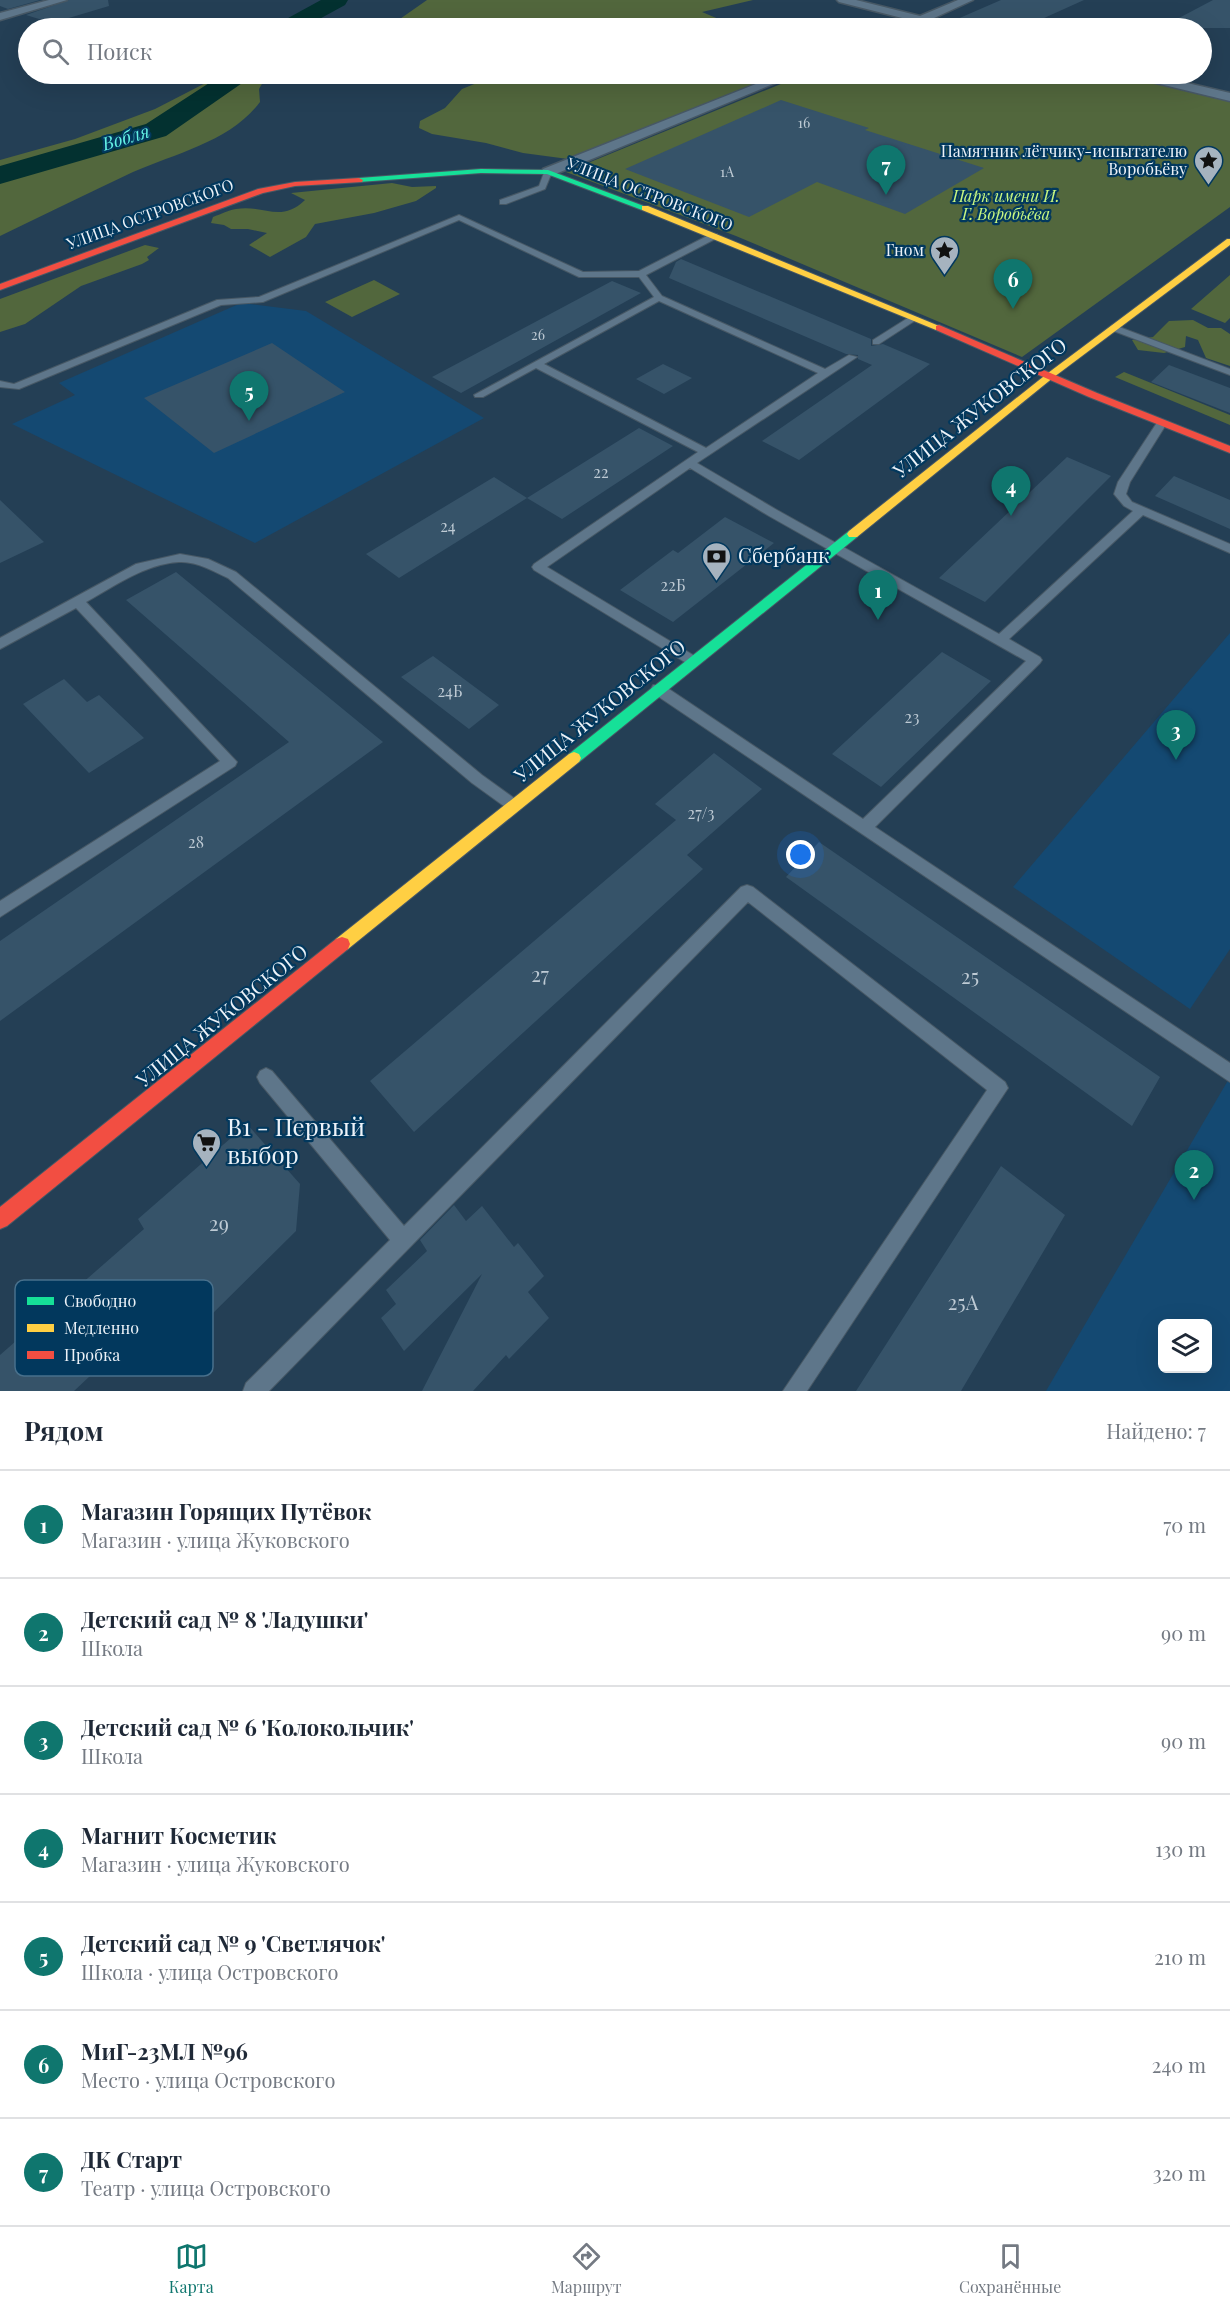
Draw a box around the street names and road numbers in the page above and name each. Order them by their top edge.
street label: УЛИЦА ОСТРОВСКОГО [563,152,736,235]
street label: УЛИЦА ОСТРОВСКОГО [62,173,236,254]
street label: УЛИЦА ЖУКОВСКОГО [886,330,1071,484]
street label: УЛИЦА ЖУКОВСКОГО [507,632,690,788]
street label: УЛИЦА ЖУКОВСКОГО [129,937,312,1093]

